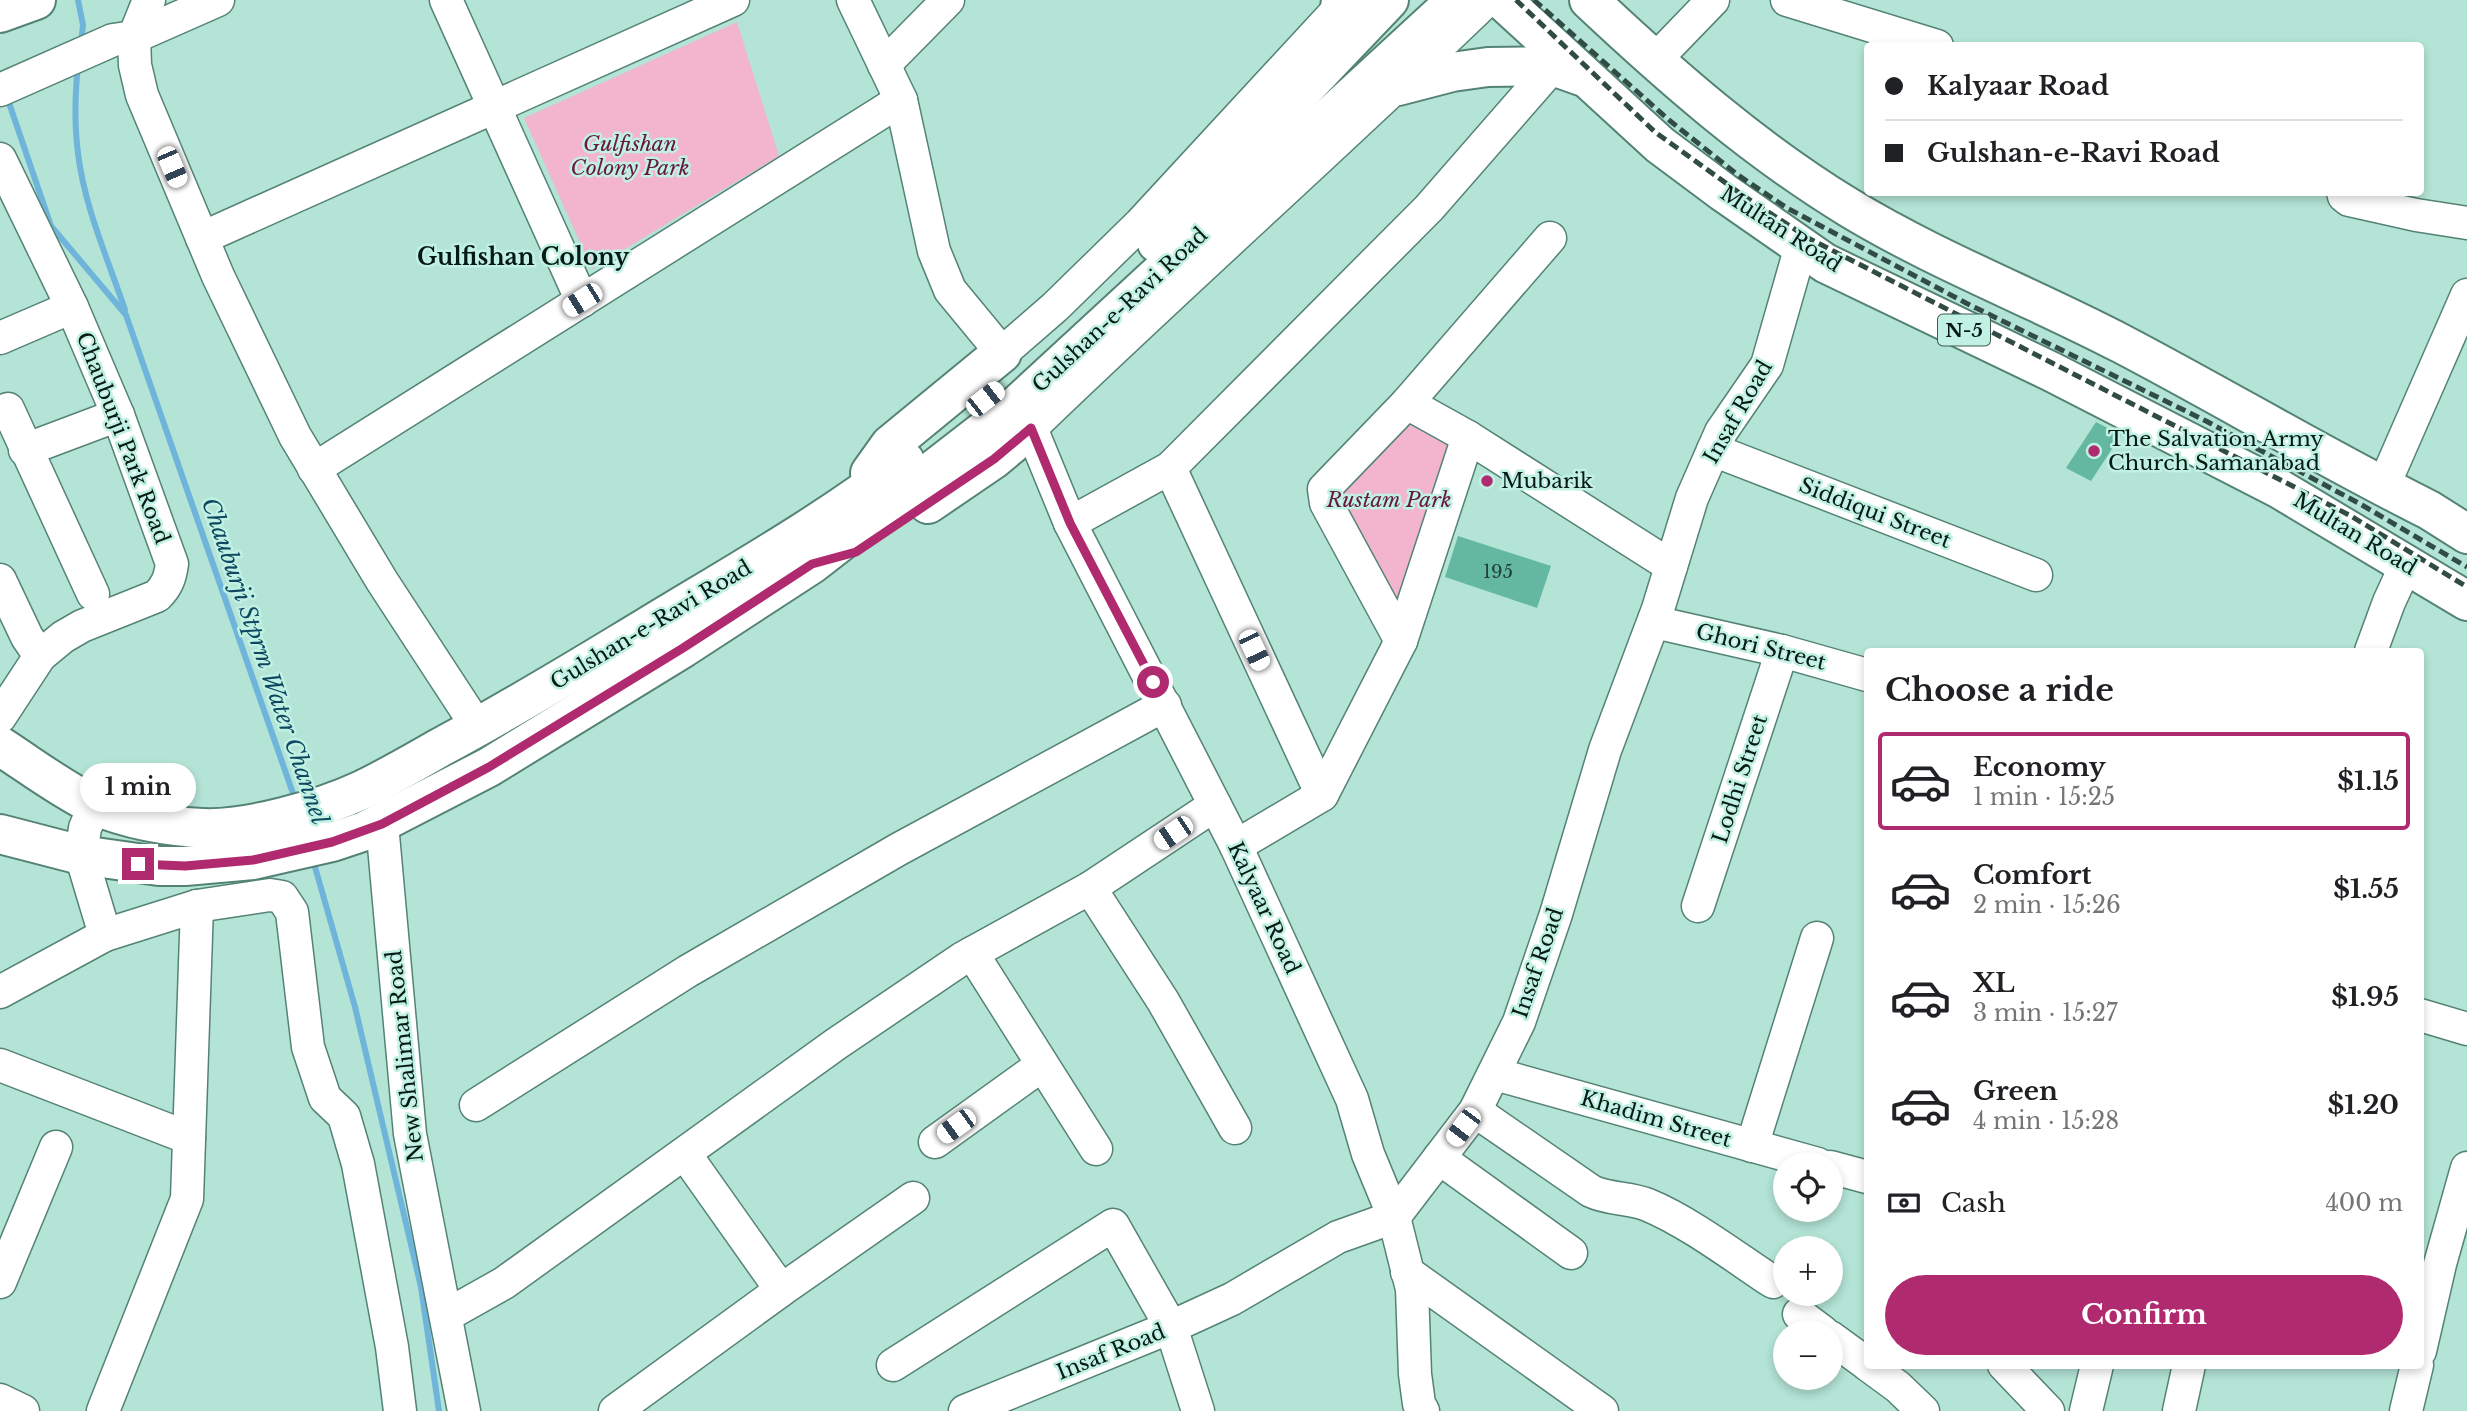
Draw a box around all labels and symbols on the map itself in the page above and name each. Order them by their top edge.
park label: Gulfishan Colony Park [570,131,690,181]
car [155,144,190,190]
street label: Multan Road [1715,180,1847,278]
street label: Gulshan-e-Ravi Road [1027,222,1213,398]
district label: Gulfishan Colony [417,243,630,271]
car [559,280,606,320]
road number: N-5 [1938,314,1990,346]
street label: Chauburji Park Road [71,328,175,548]
street label: Insaf Road [1698,356,1778,468]
car [962,378,1009,420]
place label: The Salvation Army Church Samanabad [2108,426,2324,476]
marker: The Salvation Army Church Samanabad [2086,443,2102,459]
place label: Mubarik [1501,468,1593,494]
street label: Siddiqui Street [1795,472,1955,554]
marker: Mubarik [1479,473,1495,489]
park label: Rustam Park [1325,487,1452,513]
street label: Multan Road [2289,487,2421,581]
water label: Chauburji Stprm Water Channel [196,494,334,829]
street label: Gulshan-e-Ravi Road [546,555,756,695]
house number: 195 [1483,561,1513,583]
street label: Ghori Street [1693,618,1829,676]
car [1236,627,1273,673]
route start [1137,666,1169,698]
street label: Lodhi Street [1707,711,1773,847]
callout: 1 min [80,762,196,812]
car [1150,813,1197,853]
street label: Kalyaar Road [1222,838,1306,978]
route end [122,848,154,880]
street label: Insaf Road [1507,904,1569,1022]
street label: New Shalimar Road [381,949,429,1163]
street label: Khadim Street [1578,1085,1734,1153]
car [1442,1104,1485,1150]
car [933,1105,980,1147]
street label: Insaf Road [1053,1318,1169,1386]

